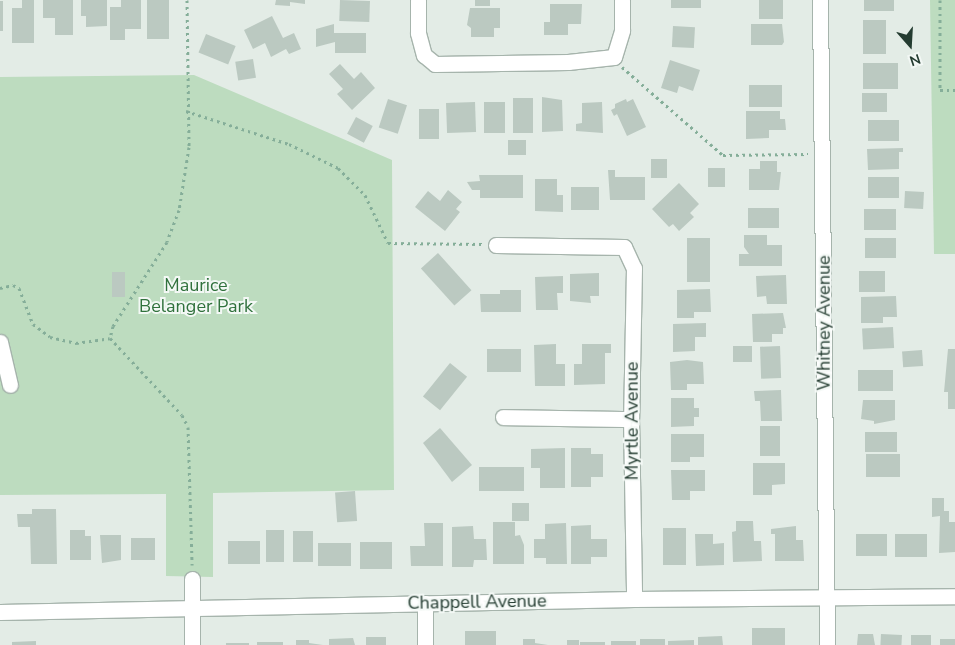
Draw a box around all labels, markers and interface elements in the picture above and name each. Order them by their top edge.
north arrow [885,20,935,70]
text: N [907,49,923,70]
street label: Whitney Avenue [813,255,835,391]
park label: Maurice Belanger Park [139,275,253,318]
street label: Myrtle Avenue [621,362,643,480]
street label: Chappell Avenue [407,590,547,614]

